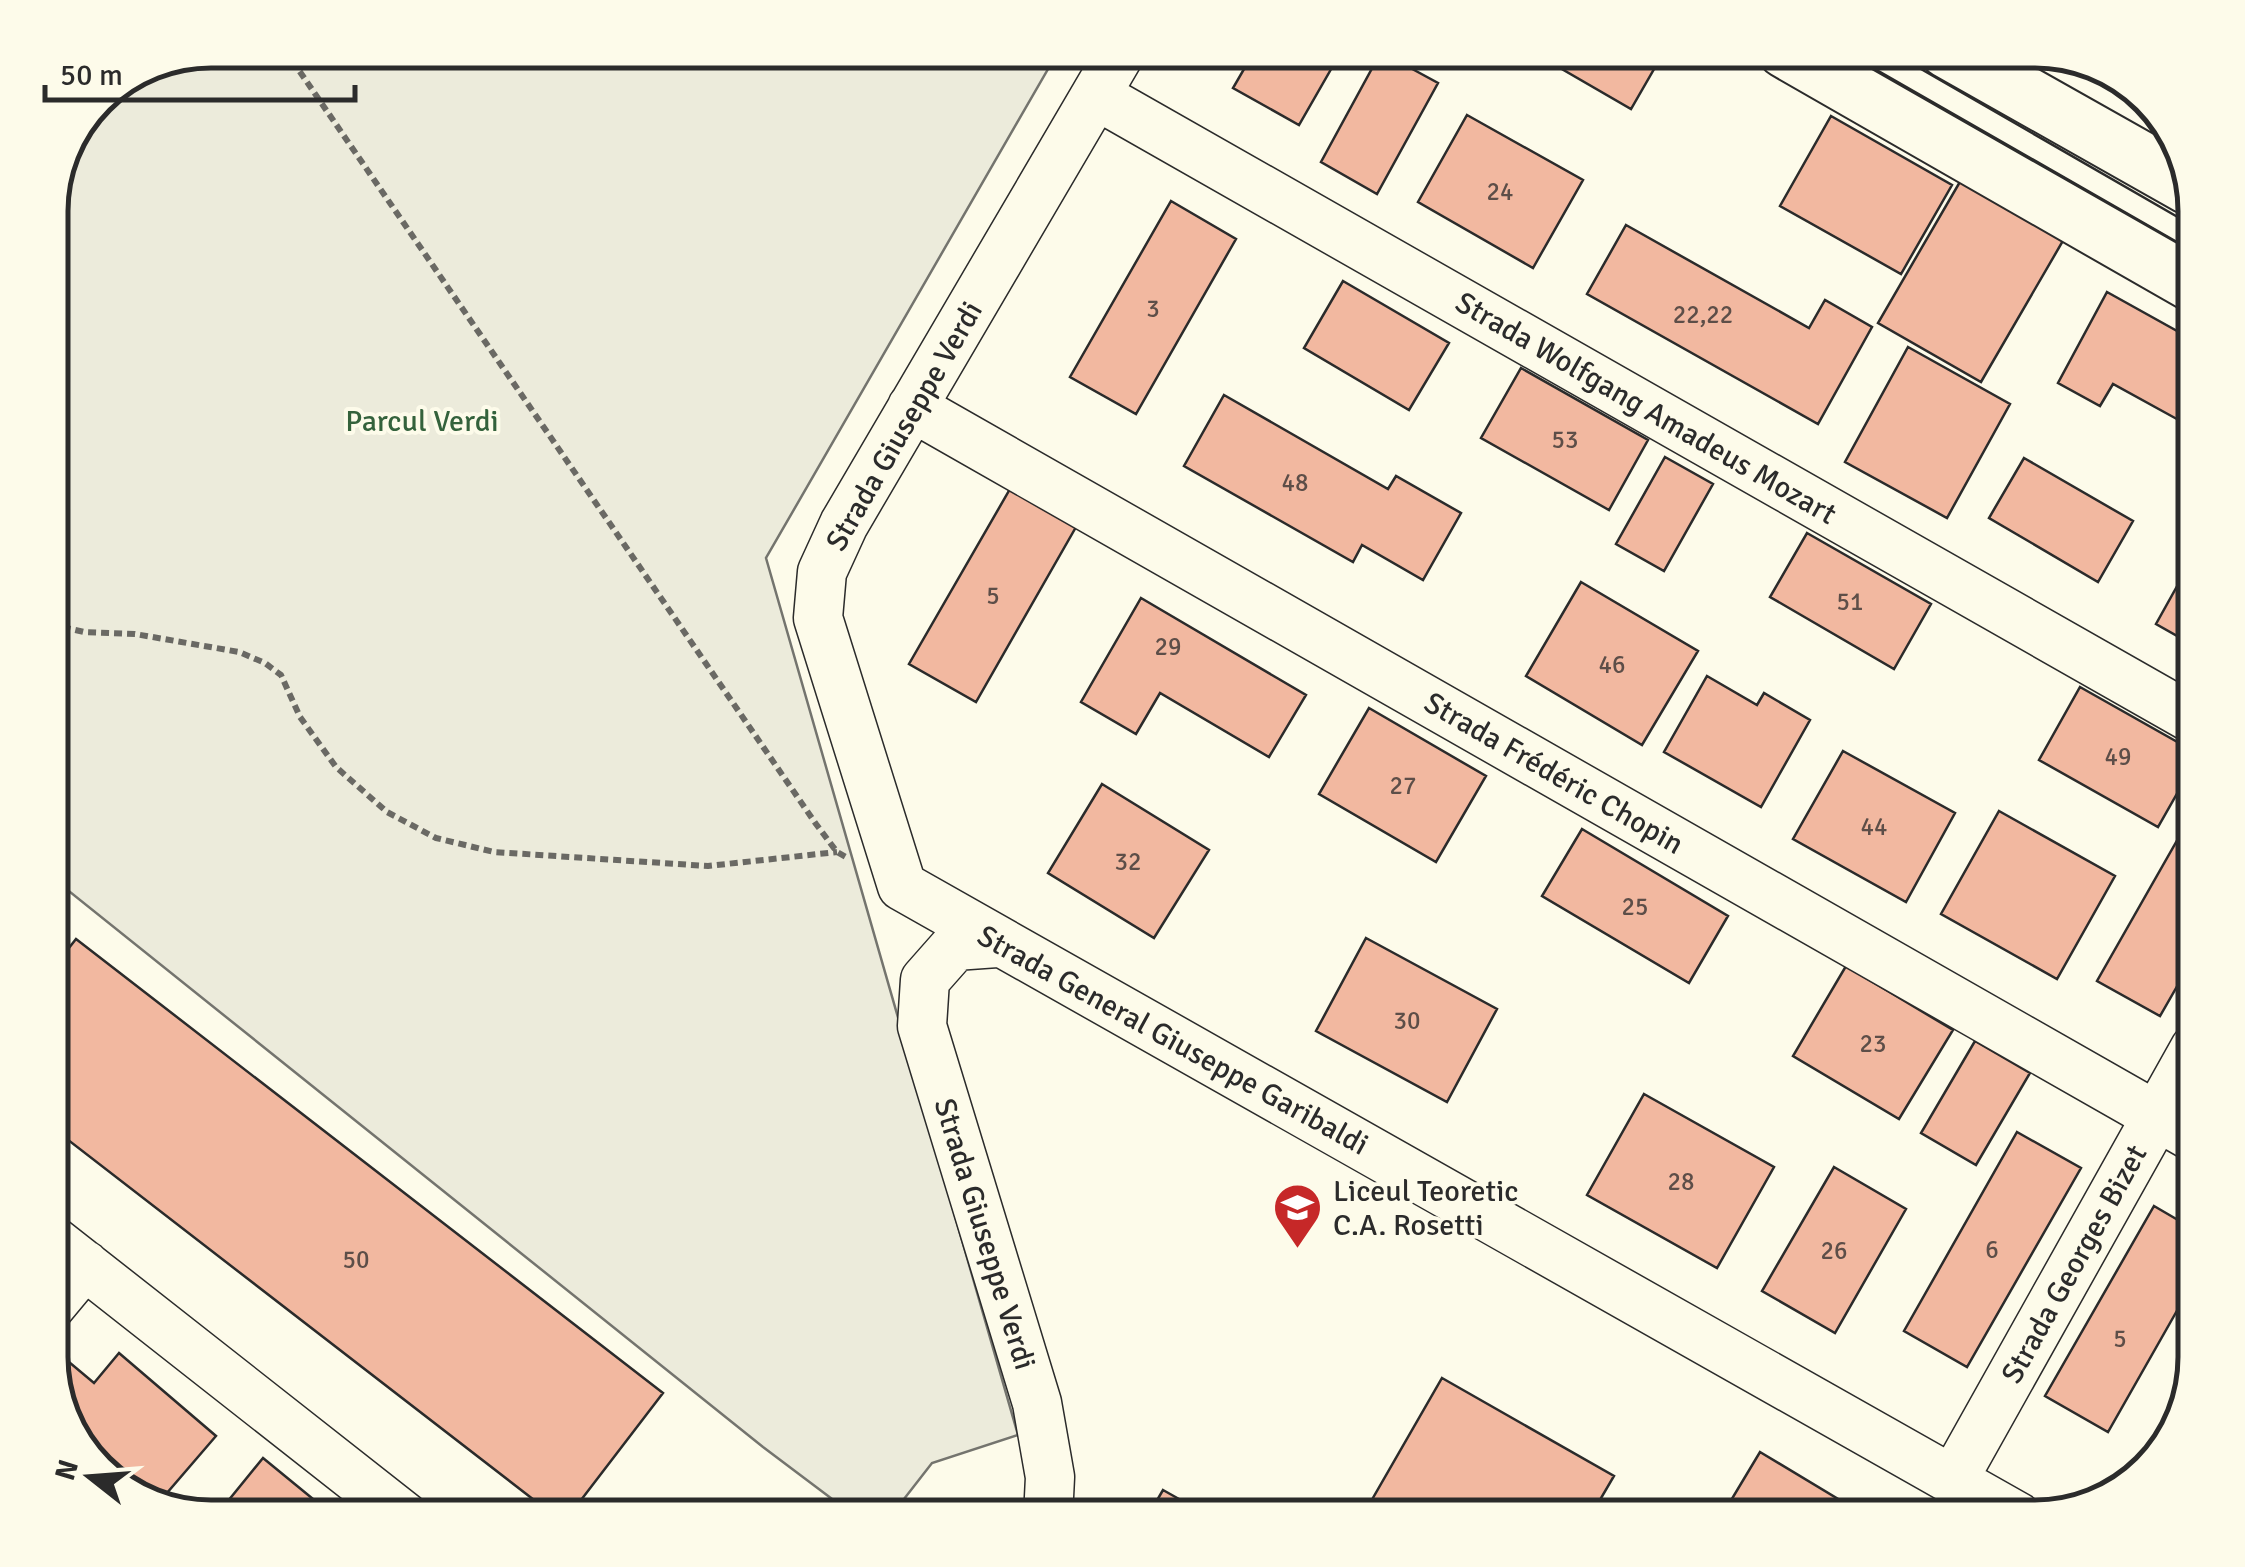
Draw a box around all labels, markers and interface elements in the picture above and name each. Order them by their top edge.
scale bar [45,40,355,102]
text: 50 m [60,57,123,94]
house number: 24 [1486,176,1514,207]
street label: Strada Wolfgang Amadeus Mozart [1449,284,1843,533]
house number: 3 [1146,293,1160,324]
street label: Strada Giuseppe Verdi [818,295,991,557]
house number: 22,22 [1673,299,1733,330]
park label: Parcul Verdi [345,403,499,440]
house number: 53 [1551,424,1579,455]
house number: 48 [1281,467,1309,498]
house number: 5 [986,580,1000,611]
house number: 51 [1836,586,1864,617]
house number: 29 [1154,631,1182,662]
house number: 46 [1598,649,1626,680]
street label: Strada Frédéric Chopin [1418,684,1690,863]
house number: 49 [2104,741,2132,772]
house number: 27 [1389,770,1417,801]
house number: 44 [1860,811,1888,842]
house number: 32 [1114,846,1142,877]
house number: 25 [1621,891,1649,922]
street label: Strada General Giuseppe Garibaldi [971,917,1375,1164]
house number: 30 [1393,1005,1421,1036]
house number: 23 [1859,1028,1887,1059]
street label: Strada Giuseppe Verdi [926,1094,1043,1374]
street label: Strada Georges Bizet [1994,1139,2155,1390]
house number: 28 [1667,1166,1695,1197]
place label: Liceul Teoretic C.A. Rosetti [1333,1173,1518,1244]
school or university icon: Liceul Teoretic C.A. Rosetti [1272,1182,1324,1250]
house number: 6 [1985,1234,1999,1265]
house number: 26 [1820,1235,1848,1266]
house number: 50 [342,1244,370,1275]
house number: 5 [2113,1323,2127,1354]
north arrow [40,1427,140,1527]
text: N [48,1456,86,1484]

